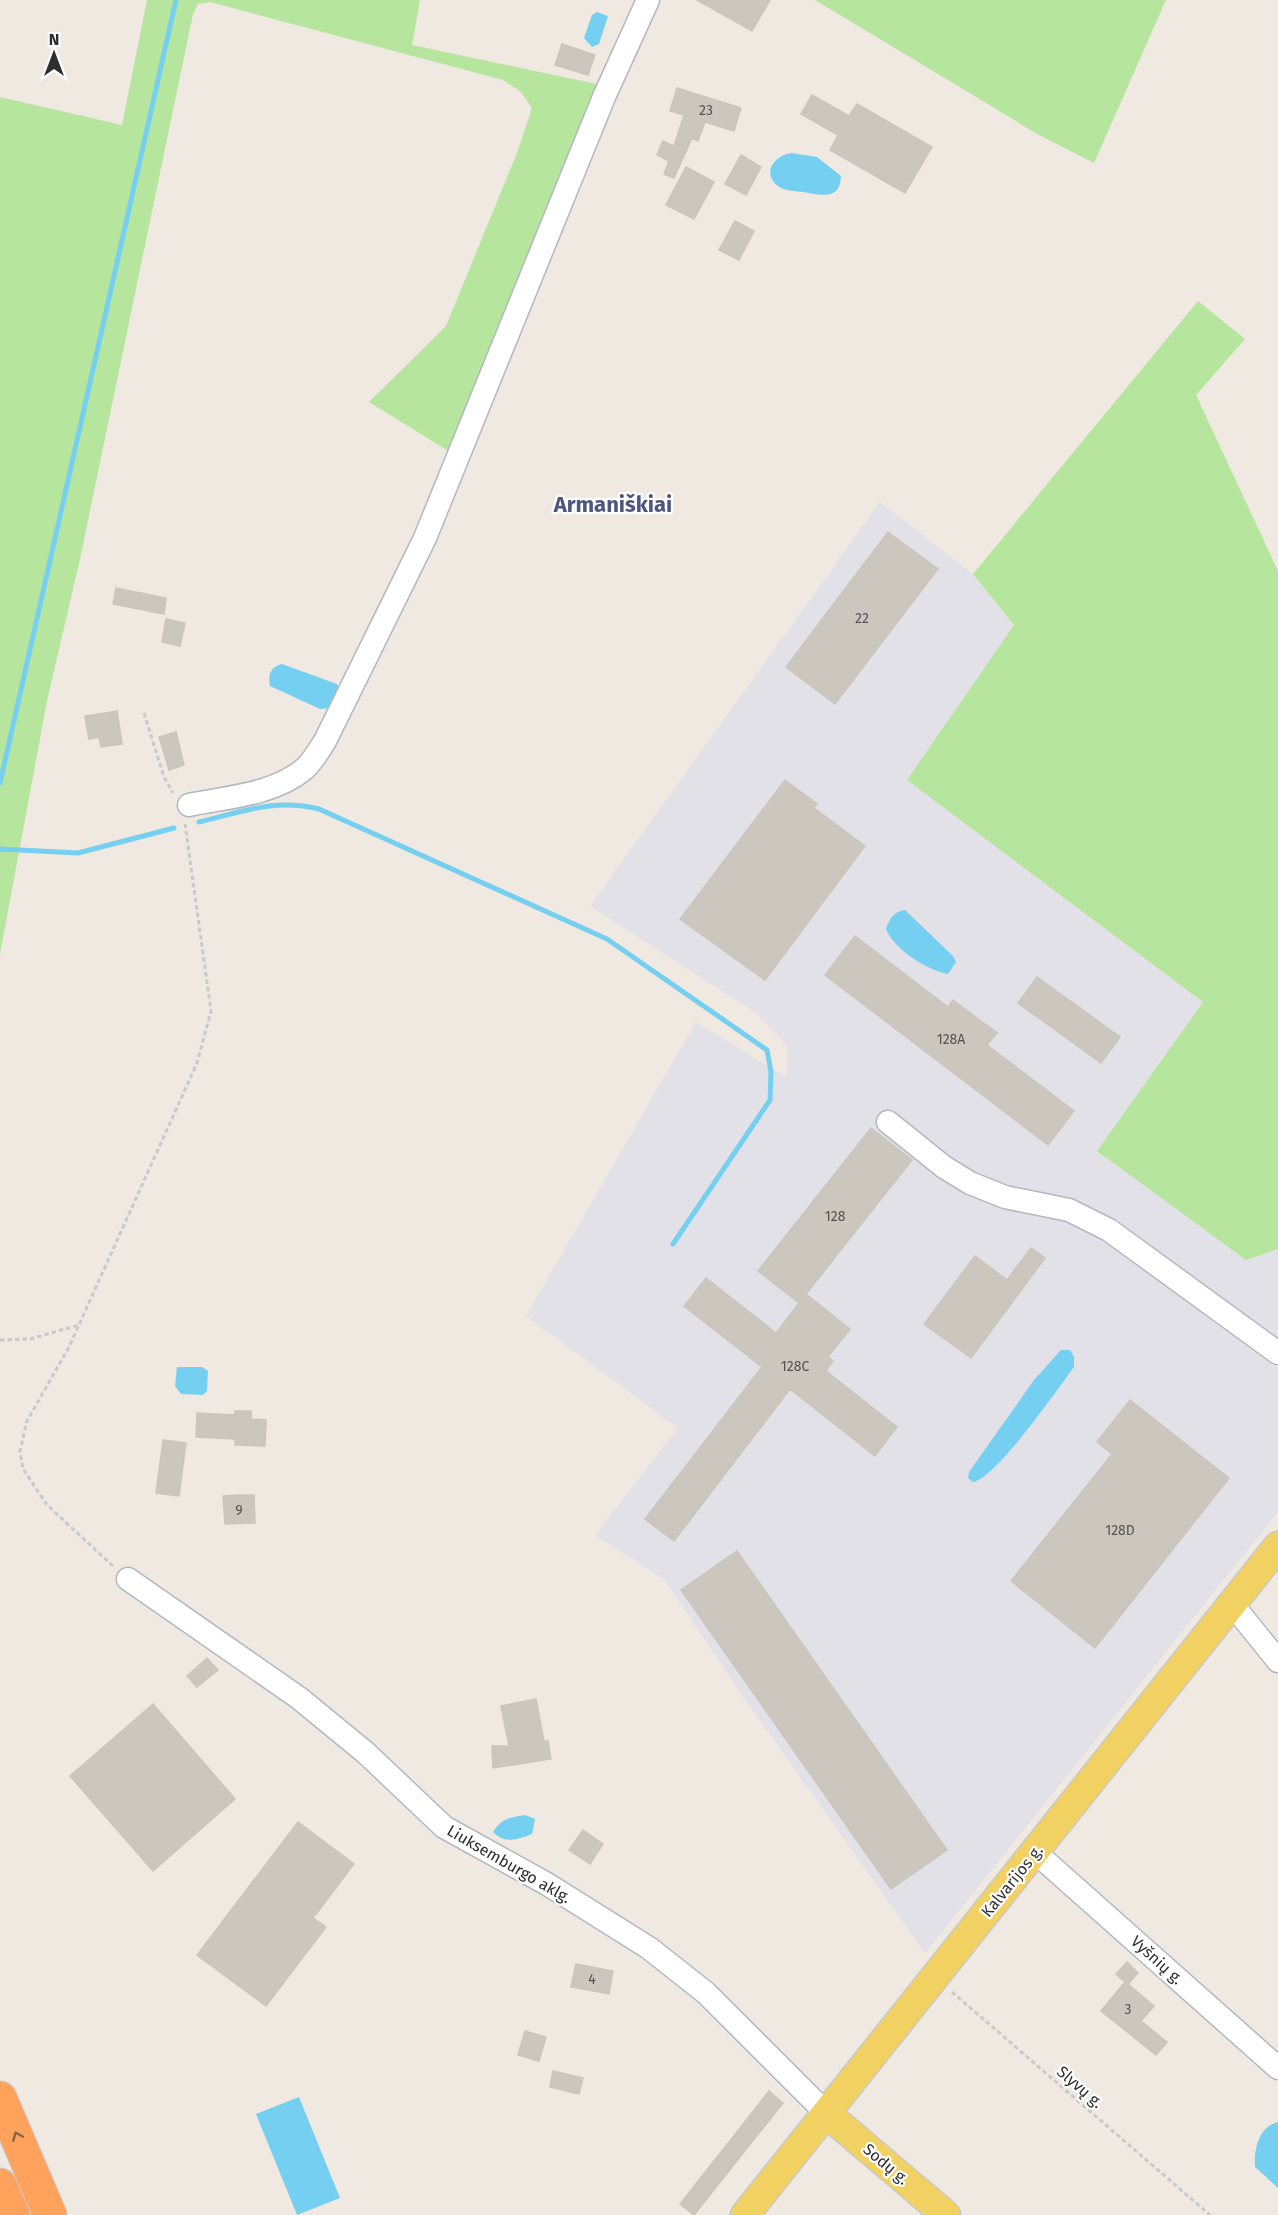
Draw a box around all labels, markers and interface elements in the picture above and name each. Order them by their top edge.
north arrow [24,24,84,84]
text: N [49,30,59,49]
house number: 23 [699,102,713,119]
district label: Armaniškiai [553,491,672,518]
house number: 22 [855,610,869,627]
house number: 128A [937,1031,965,1048]
house number: 128 [825,1208,846,1225]
house number: 128C [781,1358,809,1375]
house number: 9 [235,1502,243,1519]
house number: 128D [1105,1522,1135,1539]
street label: Liuksemburgo aklg. [444,1821,574,1907]
street label: Kalvarijos g. [977,1841,1047,1921]
street label: Vyšnių g. [1127,1932,1187,1988]
house number: 4 [588,1971,596,1988]
house number: 3 [1125,2001,1132,2018]
street label: Slyvų g. [1053,2062,1107,2112]
one-way arrow [12,2132,24,2143]
street label: Sodų g. [859,2140,913,2189]

